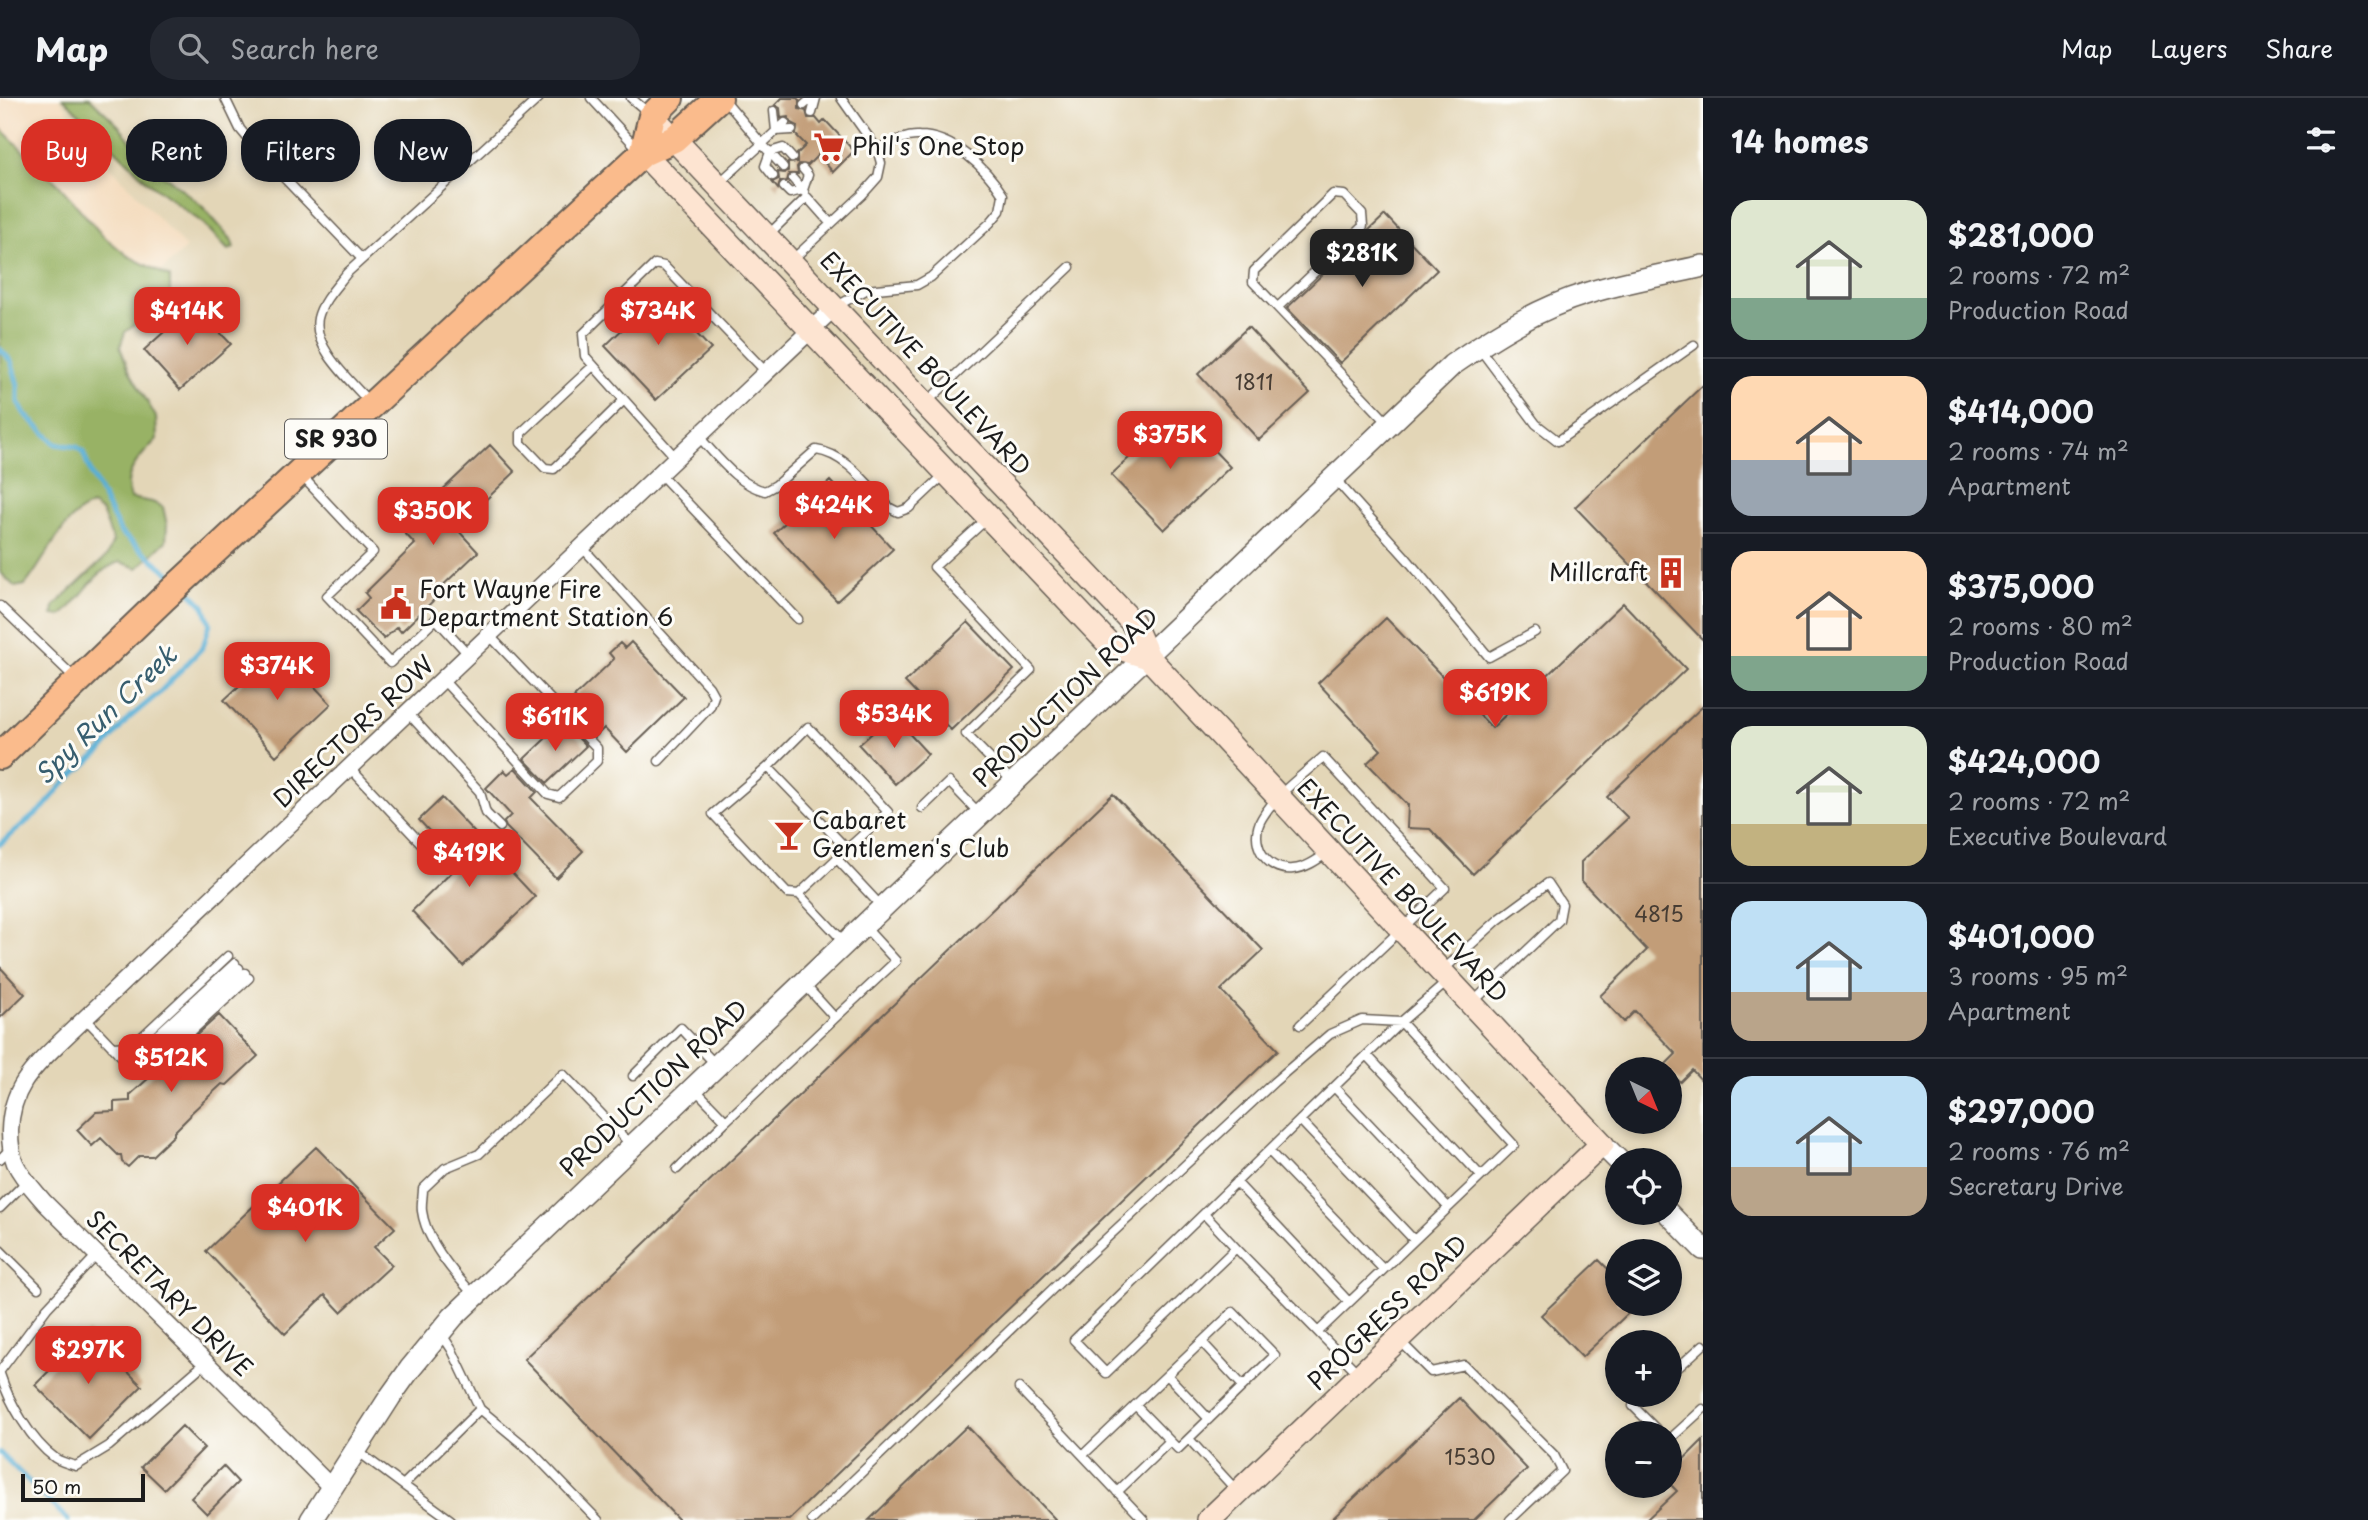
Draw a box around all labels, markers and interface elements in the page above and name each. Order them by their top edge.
search box [150,17,640,80]
text: Map [35,23,108,73]
icon: search [174,29,212,67]
text: Search here [230,29,379,68]
text: Map [2061,30,2112,66]
text: Layers [2150,30,2227,66]
text: Share [2265,30,2333,66]
text: 14 homes [1731,118,1869,163]
chip: Buy [21,119,112,182]
chip: Rent [126,119,227,182]
chip: Filters [241,119,360,182]
chip: New [374,119,472,182]
icon: filters [2302,121,2340,159]
place label: Phil's One Stop [852,127,1025,163]
supermarket icon: Phil's One Stop [812,130,846,164]
text: $281,000 [1948,212,2094,257]
icon: home [1787,228,1871,312]
pin: $281K [1313,230,1411,289]
text: $281K [1326,234,1398,269]
street label: EXECUTIVE BOULEVARD [813,242,1040,483]
text: 2 rooms · 72 m² [1948,257,2130,292]
pin: $414K [138,288,236,347]
pin: $734K [609,288,707,347]
text: $414K [150,292,224,327]
text: $734K [620,292,696,327]
text: Production Road [1948,292,2129,327]
house number: 1811 [1235,365,1273,397]
text: $414,000 [1948,388,2094,433]
icon: home [1787,404,1871,488]
pin: $375K [1121,412,1219,471]
text: $375K [1133,416,1207,451]
road number: SR 930 [285,420,387,458]
text: 2 rooms · 74 m² [1948,433,2129,468]
text: Apartment [1948,468,2071,503]
pin: $424K [785,482,883,541]
text: $424K [795,486,873,521]
pin: $350K [384,488,482,547]
text: $350K [394,492,472,527]
place label: Millcraft [1549,553,1648,589]
building icon: Millcraft [1654,556,1688,590]
text: $375,000 [1948,563,2094,608]
place label: Fort Wayne Fire Department Station 6 [419,570,673,634]
icon: home [1787,579,1871,663]
public building icon: Fort Wayne Fire Department Station 6 [379,587,413,621]
street label: PRODUCTION ROAD [964,598,1166,795]
text: 2 rooms · 80 m² [1948,608,2133,643]
water label: Spy Run Creek [25,635,186,792]
pin: $374K [228,642,326,702]
text: Production Road [1948,643,2129,678]
street label: DIRECTORS ROW [264,646,441,815]
text: $374K [240,647,314,682]
pin: $619K [1446,670,1544,729]
text: $619K [1459,674,1531,709]
pin: $534K [845,690,943,750]
pin: $611K [506,694,604,753]
text: $534K [856,695,932,730]
text: $611K [522,698,588,733]
text: $424,000 [1948,738,2100,783]
icon: home [1787,754,1871,838]
street label: EXECUTIVE BOULEVARD [1290,769,1517,1010]
text: 2 rooms · 72 m² [1948,783,2130,818]
place label: Cabaret Gentlemen's Club [812,801,1009,865]
bar icon: Cabaret Gentlemen's Club [772,818,806,852]
text: Executive Boulevard [1948,818,2167,853]
pin: $419K [420,830,518,889]
text: $419K [433,834,505,869]
house number: 4815 [1634,897,1684,929]
text: $401,000 [1948,913,2095,958]
icon: home [1787,929,1871,1013]
text: 3 rooms · 95 m² [1948,958,2128,993]
street label: PRODUCTION ROAD [550,990,755,1185]
text: Apartment [1948,993,2071,1028]
pin: $512K [122,1034,220,1094]
text: $512K [134,1039,208,1074]
north arrow [1605,1057,1682,1134]
map controls [1605,1057,1682,1498]
text: $297,000 [1948,1088,2095,1133]
icon: home [1787,1104,1871,1188]
text: 2 rooms · 76 m² [1948,1133,2130,1168]
button: locate [1605,1148,1682,1225]
text: Secretary Drive [1948,1168,2124,1203]
pin: $401K [256,1184,354,1244]
text: $401K [267,1189,343,1224]
street label: SECRETARY DRIVE [79,1201,262,1384]
street label: PROGRESS ROAD [1299,1226,1475,1397]
button: layers [1605,1239,1682,1316]
pin: $297K [39,1326,137,1386]
button: + [1605,1330,1682,1407]
text: $297K [51,1331,125,1366]
button: − [1605,1421,1682,1498]
house number: 1530 [1445,1440,1496,1472]
scale bar [21,1471,145,1503]
text: 50 m [32,1472,81,1500]

